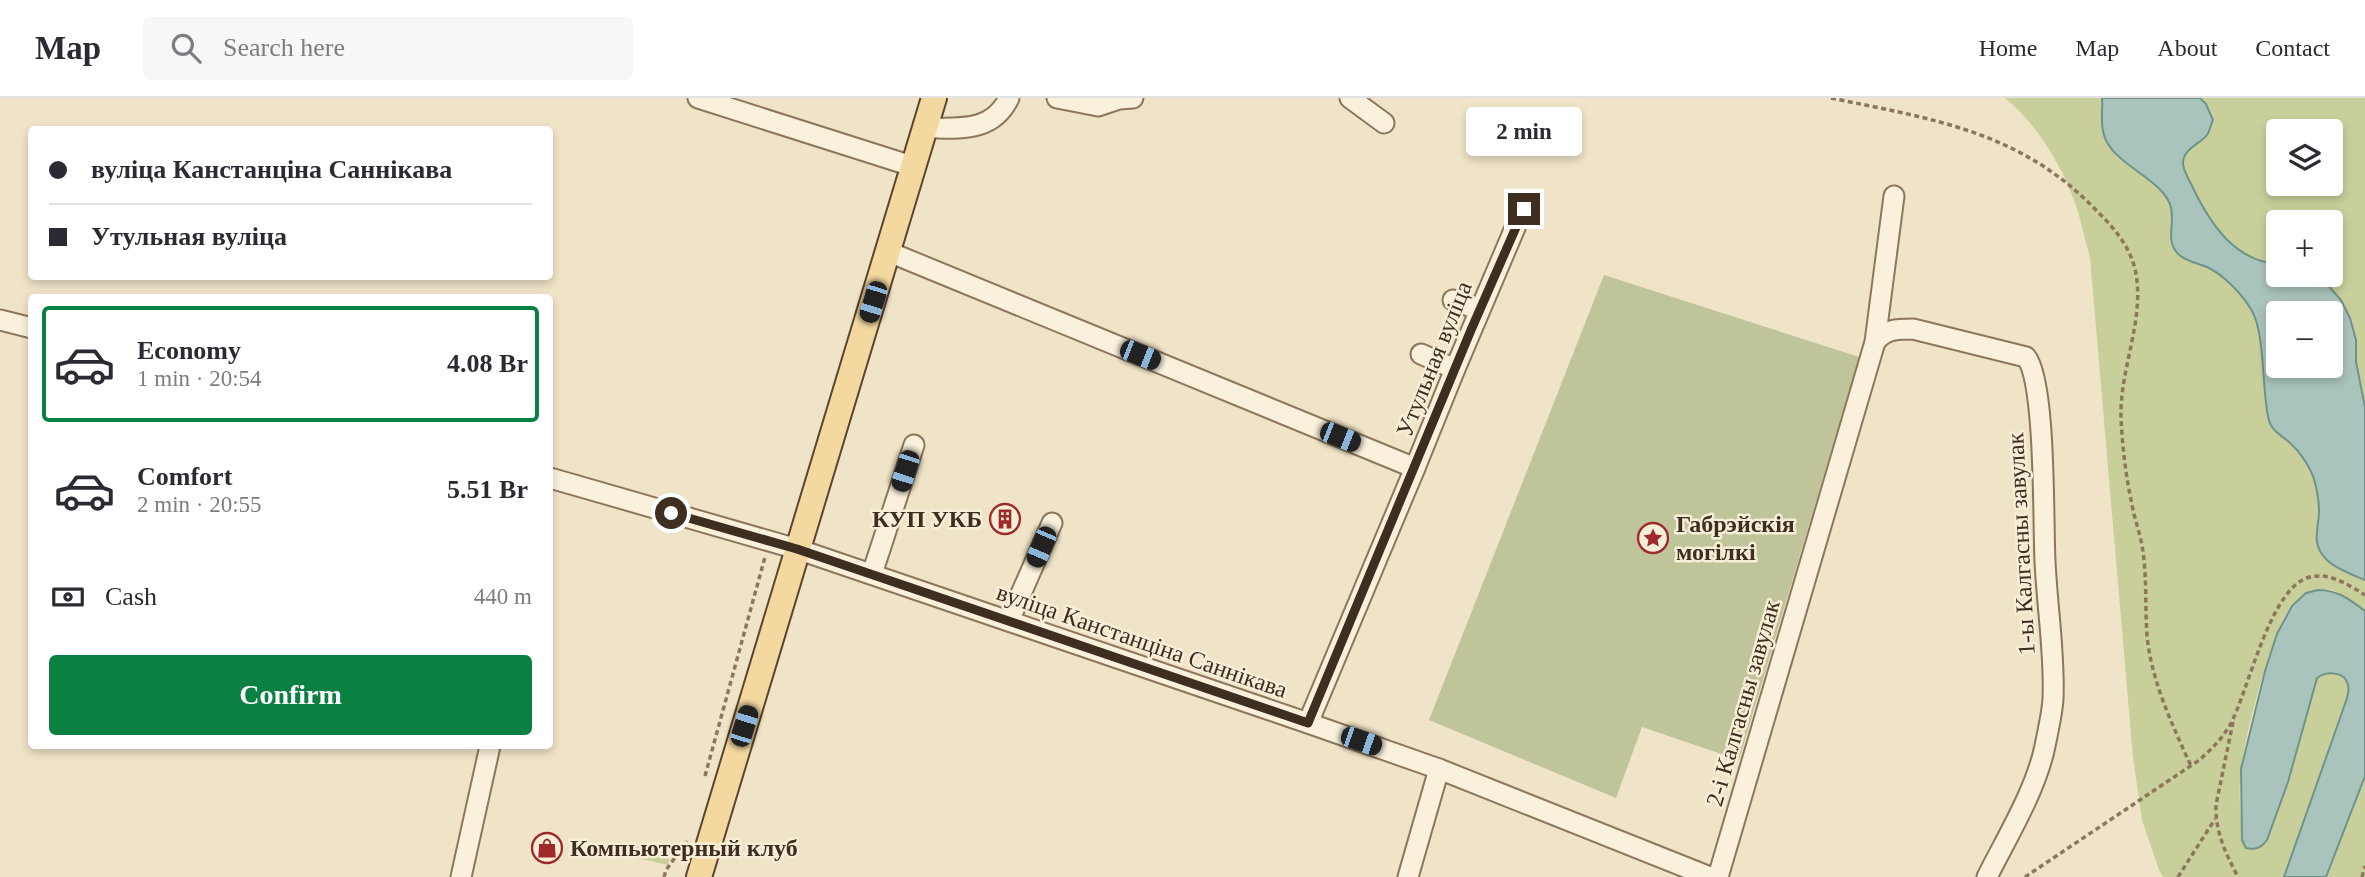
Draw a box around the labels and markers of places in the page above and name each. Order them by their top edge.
building icon: КУП УКБ [988,502,1022,536]
place label: КУП УКБ [872,506,982,532]
place label: Габрэйскія могілкі [1676,511,1795,565]
place icon: Габрэйскія могілкі [1636,521,1670,555]
shop icon: Компьютерный клуб [530,831,564,865]
place label: Компьютерный клуб [570,835,798,861]

